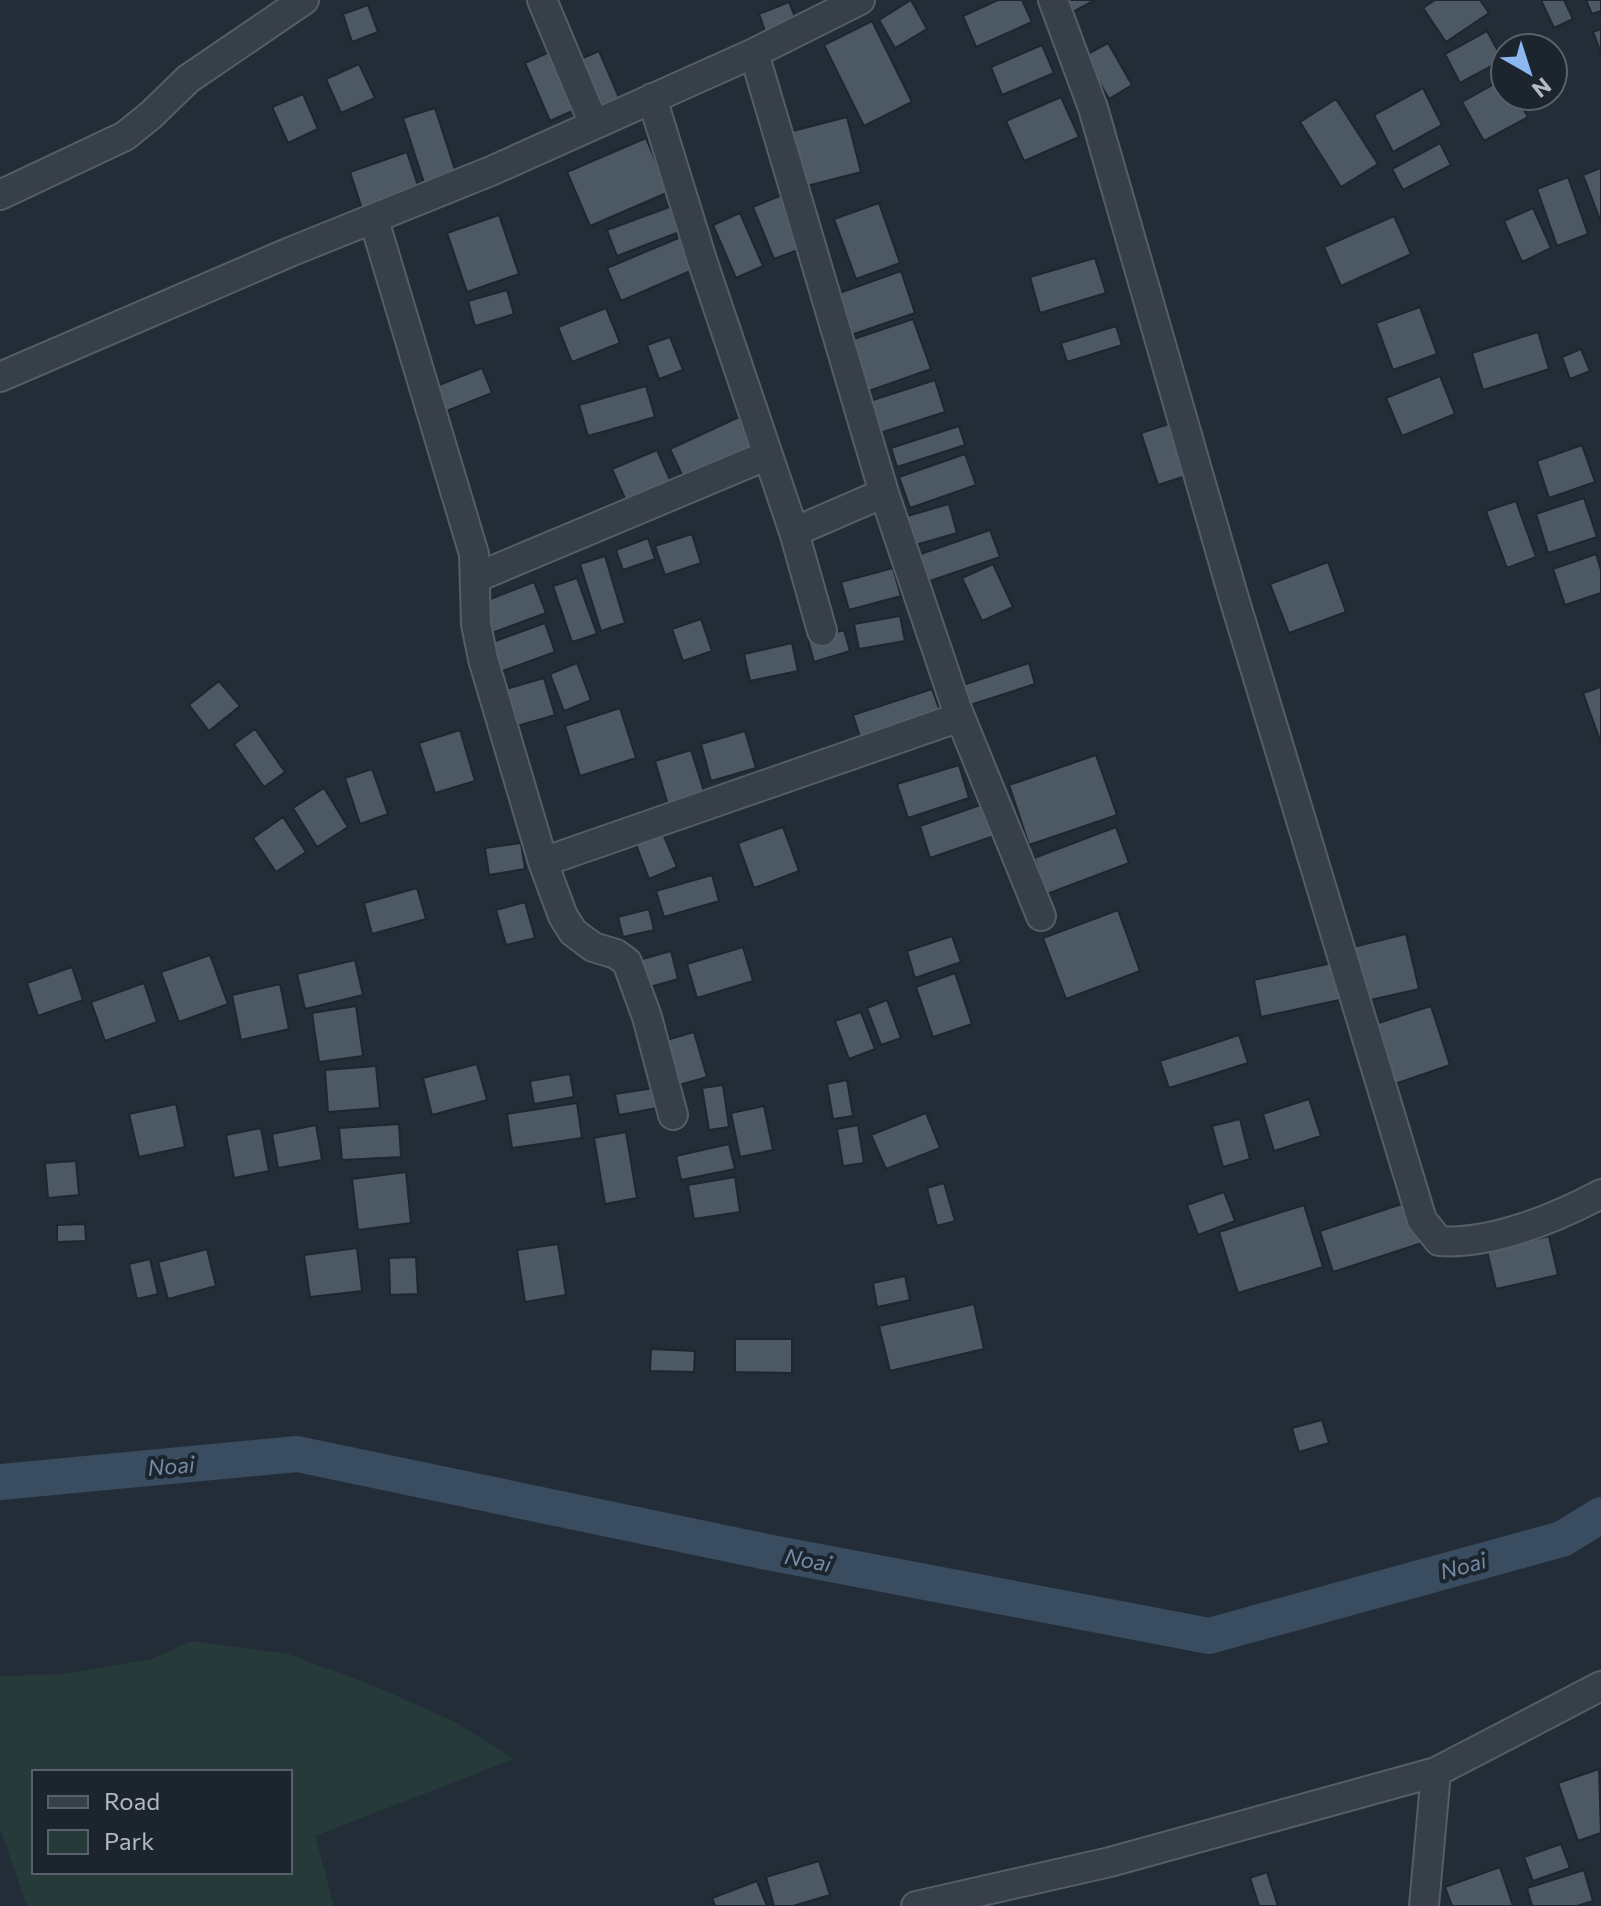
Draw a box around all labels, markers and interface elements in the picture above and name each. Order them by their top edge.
north arrow [1489,32,1569,112]
text: N [1527,72,1557,104]
water label: Noai [146,1450,197,1481]
water label: Noai [782,1542,835,1577]
water label: Noai [1437,1546,1490,1585]
legend [32,1770,292,1874]
text: Road [104,1786,160,1815]
text: Park [104,1826,154,1855]

